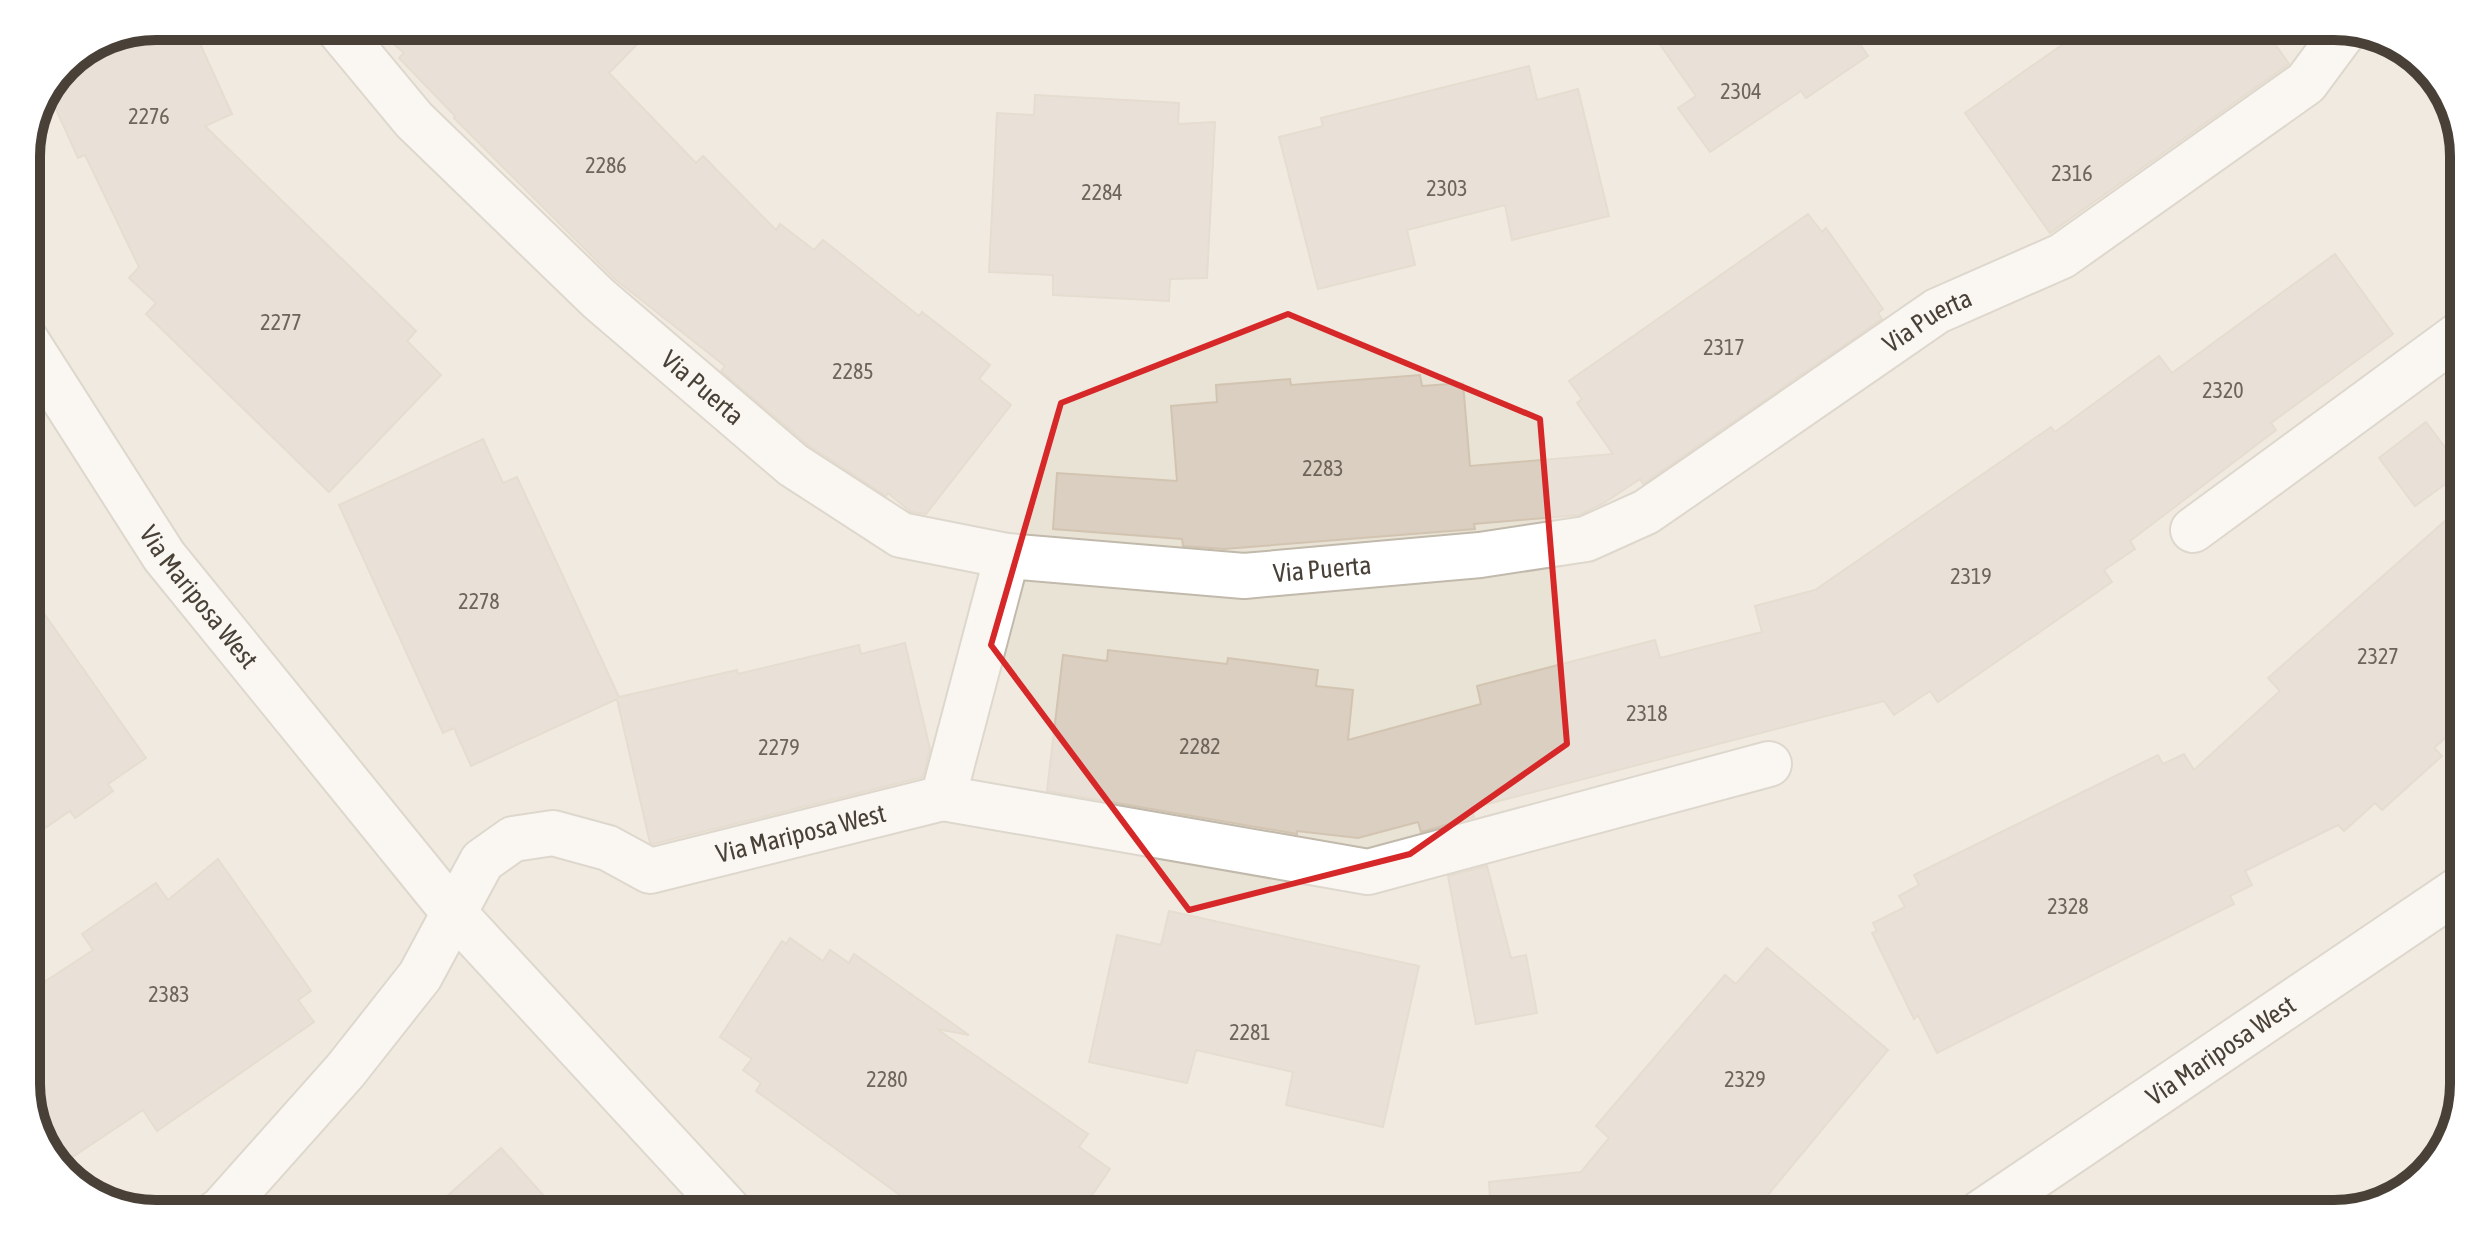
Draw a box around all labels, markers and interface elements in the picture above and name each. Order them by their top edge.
house number: 2304 [1720,78,1762,104]
house number: 2276 [128,103,170,129]
house number: 2286 [585,152,627,178]
house number: 2316 [2051,160,2093,186]
house number: 2303 [1426,175,1468,201]
house number: 2284 [1081,179,1123,205]
street label: Via Puerta [1877,283,1976,359]
house number: 2277 [260,309,302,335]
house number: 2317 [1703,334,1745,360]
street label: Via Puerta [655,344,750,431]
house number: 2285 [832,358,874,384]
house number: 2320 [2202,377,2244,403]
house number: 2283 [1302,455,1344,481]
street label: Via Mariposa West [134,520,264,674]
street label: Via Puerta [1272,550,1373,588]
house number: 2319 [1950,563,1992,589]
house number: 2278 [458,588,500,614]
house number: 2327 [2357,643,2399,669]
house number: 2318 [1626,700,1668,726]
house number: 2282 [1179,733,1221,759]
house number: 2279 [758,734,800,760]
street label: Via Mariposa West [713,798,889,869]
house number: 2328 [2047,893,2089,919]
house number: 2383 [148,981,190,1007]
street label: Via Mariposa West [2141,989,2301,1111]
house number: 2281 [1229,1019,1271,1045]
house number: 2280 [866,1066,908,1092]
house number: 2329 [1724,1066,1766,1092]

